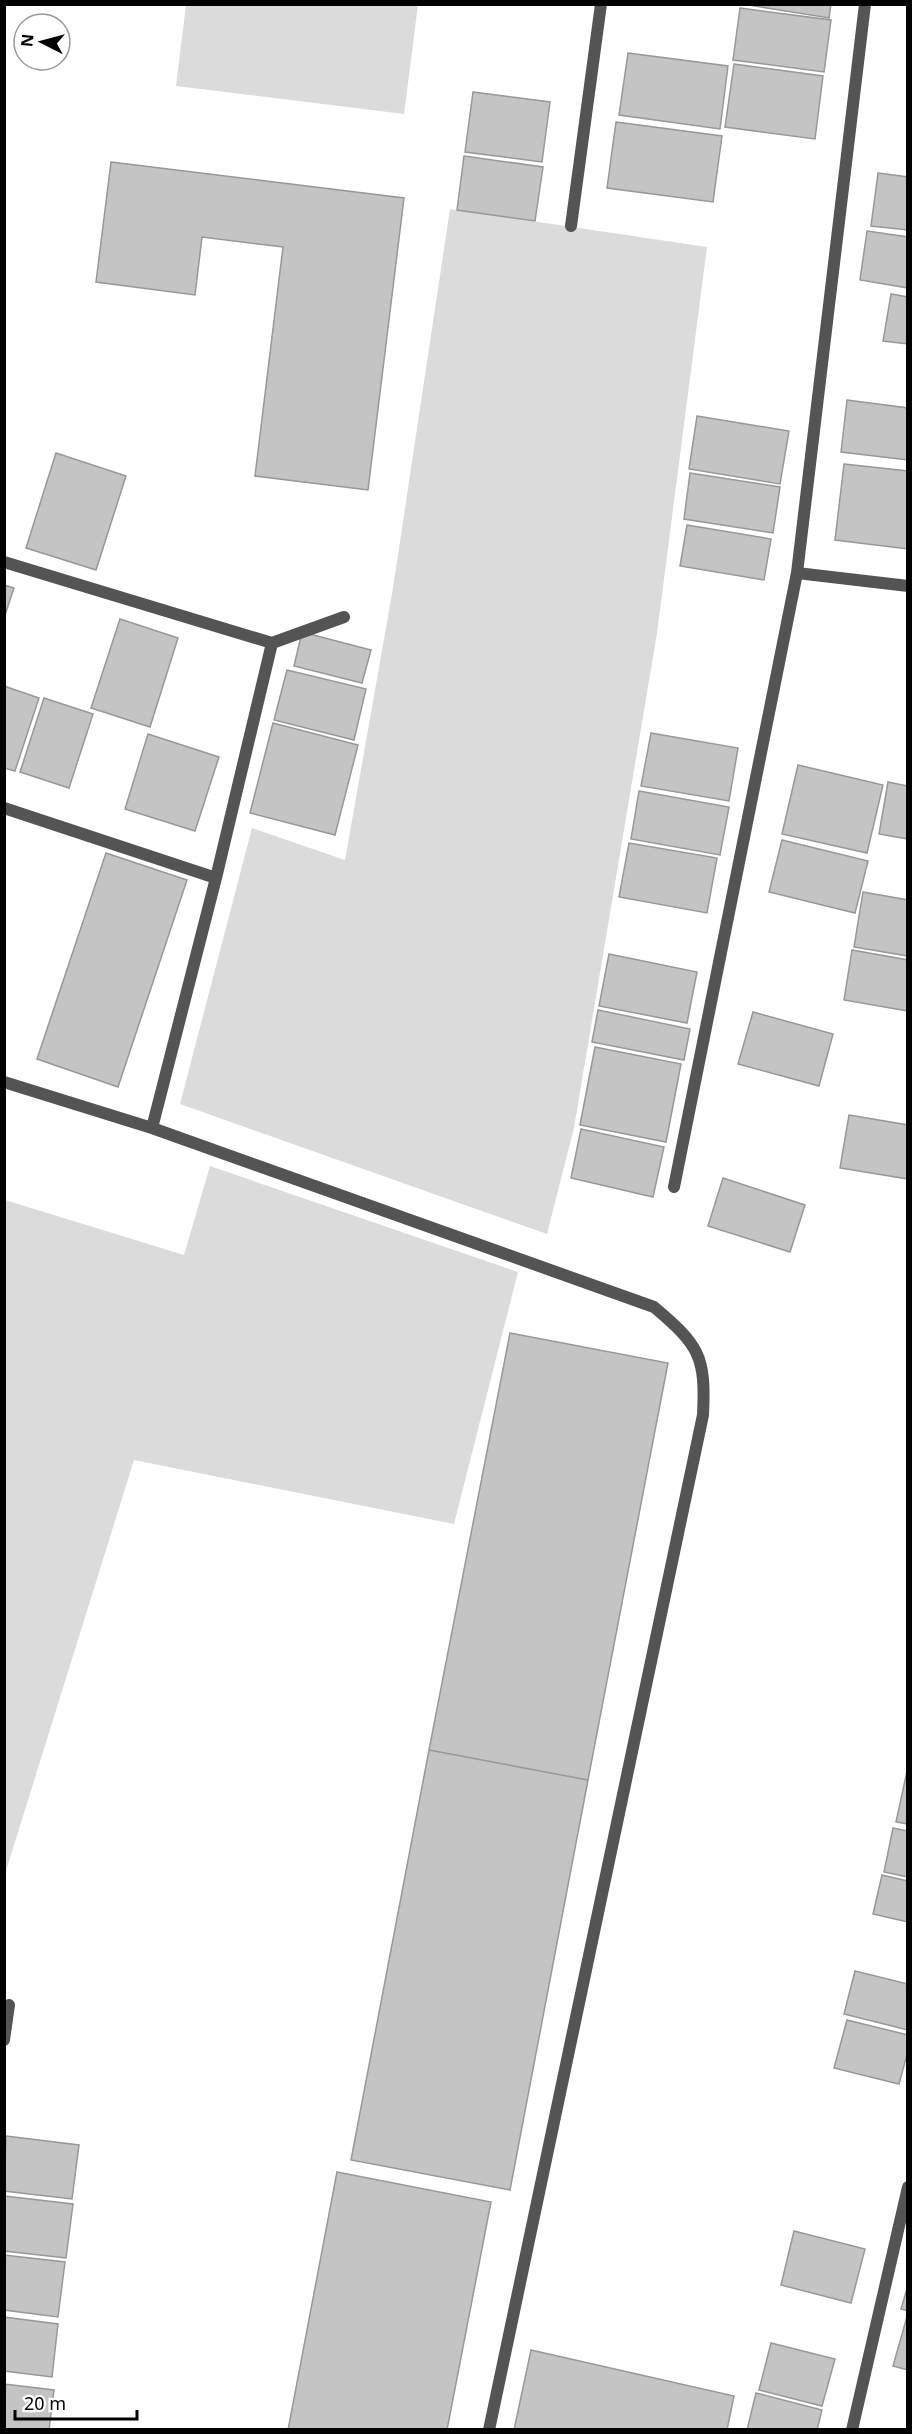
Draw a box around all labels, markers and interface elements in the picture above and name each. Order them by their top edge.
north arrow [12,12,72,72]
text: N [15,33,39,48]
scale bar [15,2383,136,2421]
text: 20 m [24,2391,66,2415]

